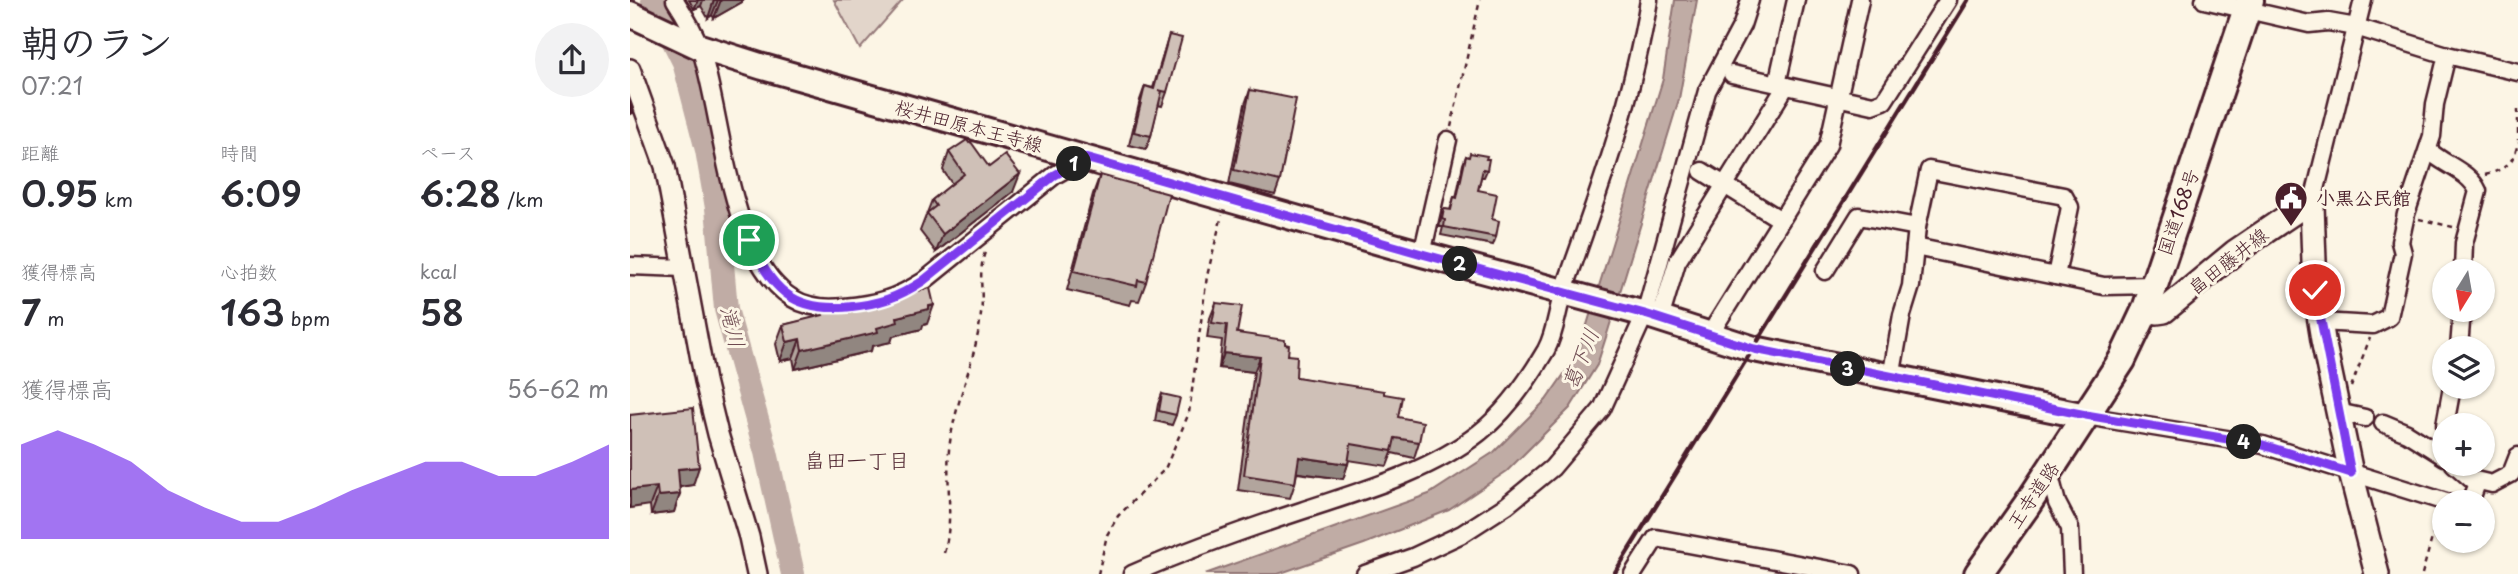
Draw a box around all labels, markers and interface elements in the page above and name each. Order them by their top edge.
text: 朝のラン [21,13,173,70]
button: share [535,23,609,97]
text: 07:21 [21,68,83,103]
street label: 桜井田原本王寺線 [892,92,1046,158]
text: 距離 [21,138,59,166]
text: 時間 [220,138,258,166]
text: ペース [420,138,476,166]
pin: 1 [1056,146,1092,182]
text: 1 [1069,149,1078,177]
street label: 国道168号 [2149,164,2205,259]
text: 0.95 [21,166,98,219]
text: 6:09 [220,166,302,219]
text: 6:28 [420,166,501,219]
public building icon: 小黒公民館 [2272,179,2310,228]
place label: 小黒公民館 [2316,183,2411,211]
text: km [98,185,133,213]
text: /km [501,185,544,213]
pin [719,210,779,270]
street label: 畠田藤井線 [2181,220,2273,300]
icon: arrive [730,221,768,259]
pin: 2 [1442,246,1478,282]
text: 2 [1453,249,1466,277]
text: 獲得標高 [21,257,97,285]
text: 心拍数 [220,257,277,285]
text: kcal [420,257,458,285]
north arrow [2432,259,2496,322]
map controls [2432,259,2495,553]
pin [2285,260,2345,320]
icon: check [2296,271,2334,309]
text: 7 [21,285,41,338]
text: 163 [220,285,285,338]
text: 58 [420,285,464,338]
water label: 滝川 [713,302,755,351]
text: m [41,304,65,332]
text: bpm [285,304,330,332]
water label: 葛下川 [1553,323,1606,393]
button: layers [2432,336,2495,399]
pin: 3 [1830,352,1866,386]
text: 3 [1841,354,1854,382]
text: 獲得標高 [21,371,113,406]
text: 56–62 m [507,371,609,406]
button: + [2432,413,2495,476]
pin: 4 [2226,424,2262,460]
text: 4 [2237,427,2250,455]
district label: 畠田一丁目 [805,443,910,475]
street label: 王寺道路 [1999,455,2065,534]
button: − [2432,490,2495,553]

